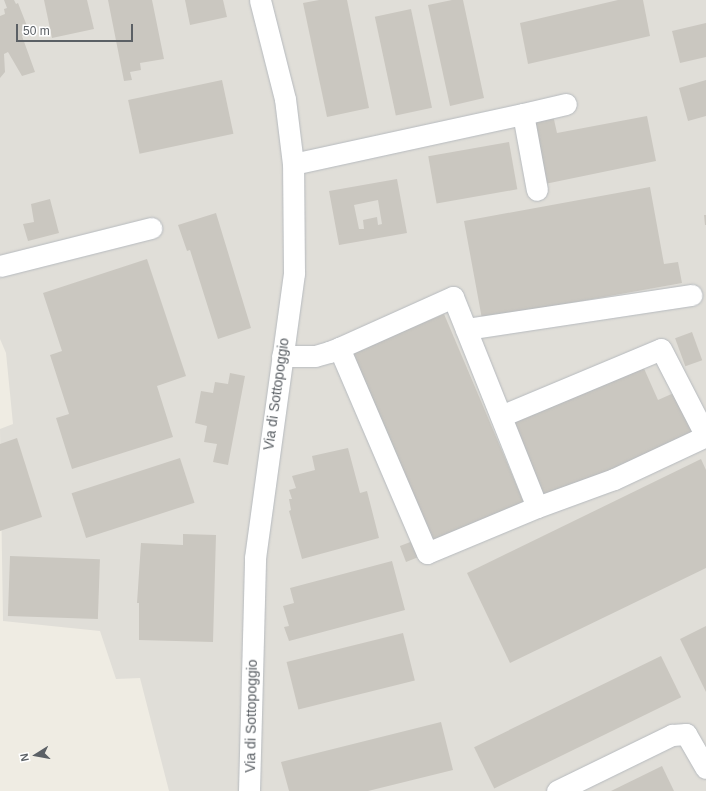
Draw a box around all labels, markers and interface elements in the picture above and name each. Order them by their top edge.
scale bar [18,16,135,42]
text: 50 m [23,24,50,38]
street label: Via di Sottopoggio [260,337,292,451]
street label: Via di Sottopoggio [242,659,260,773]
north arrow [16,735,56,775]
text: N [18,752,31,762]

